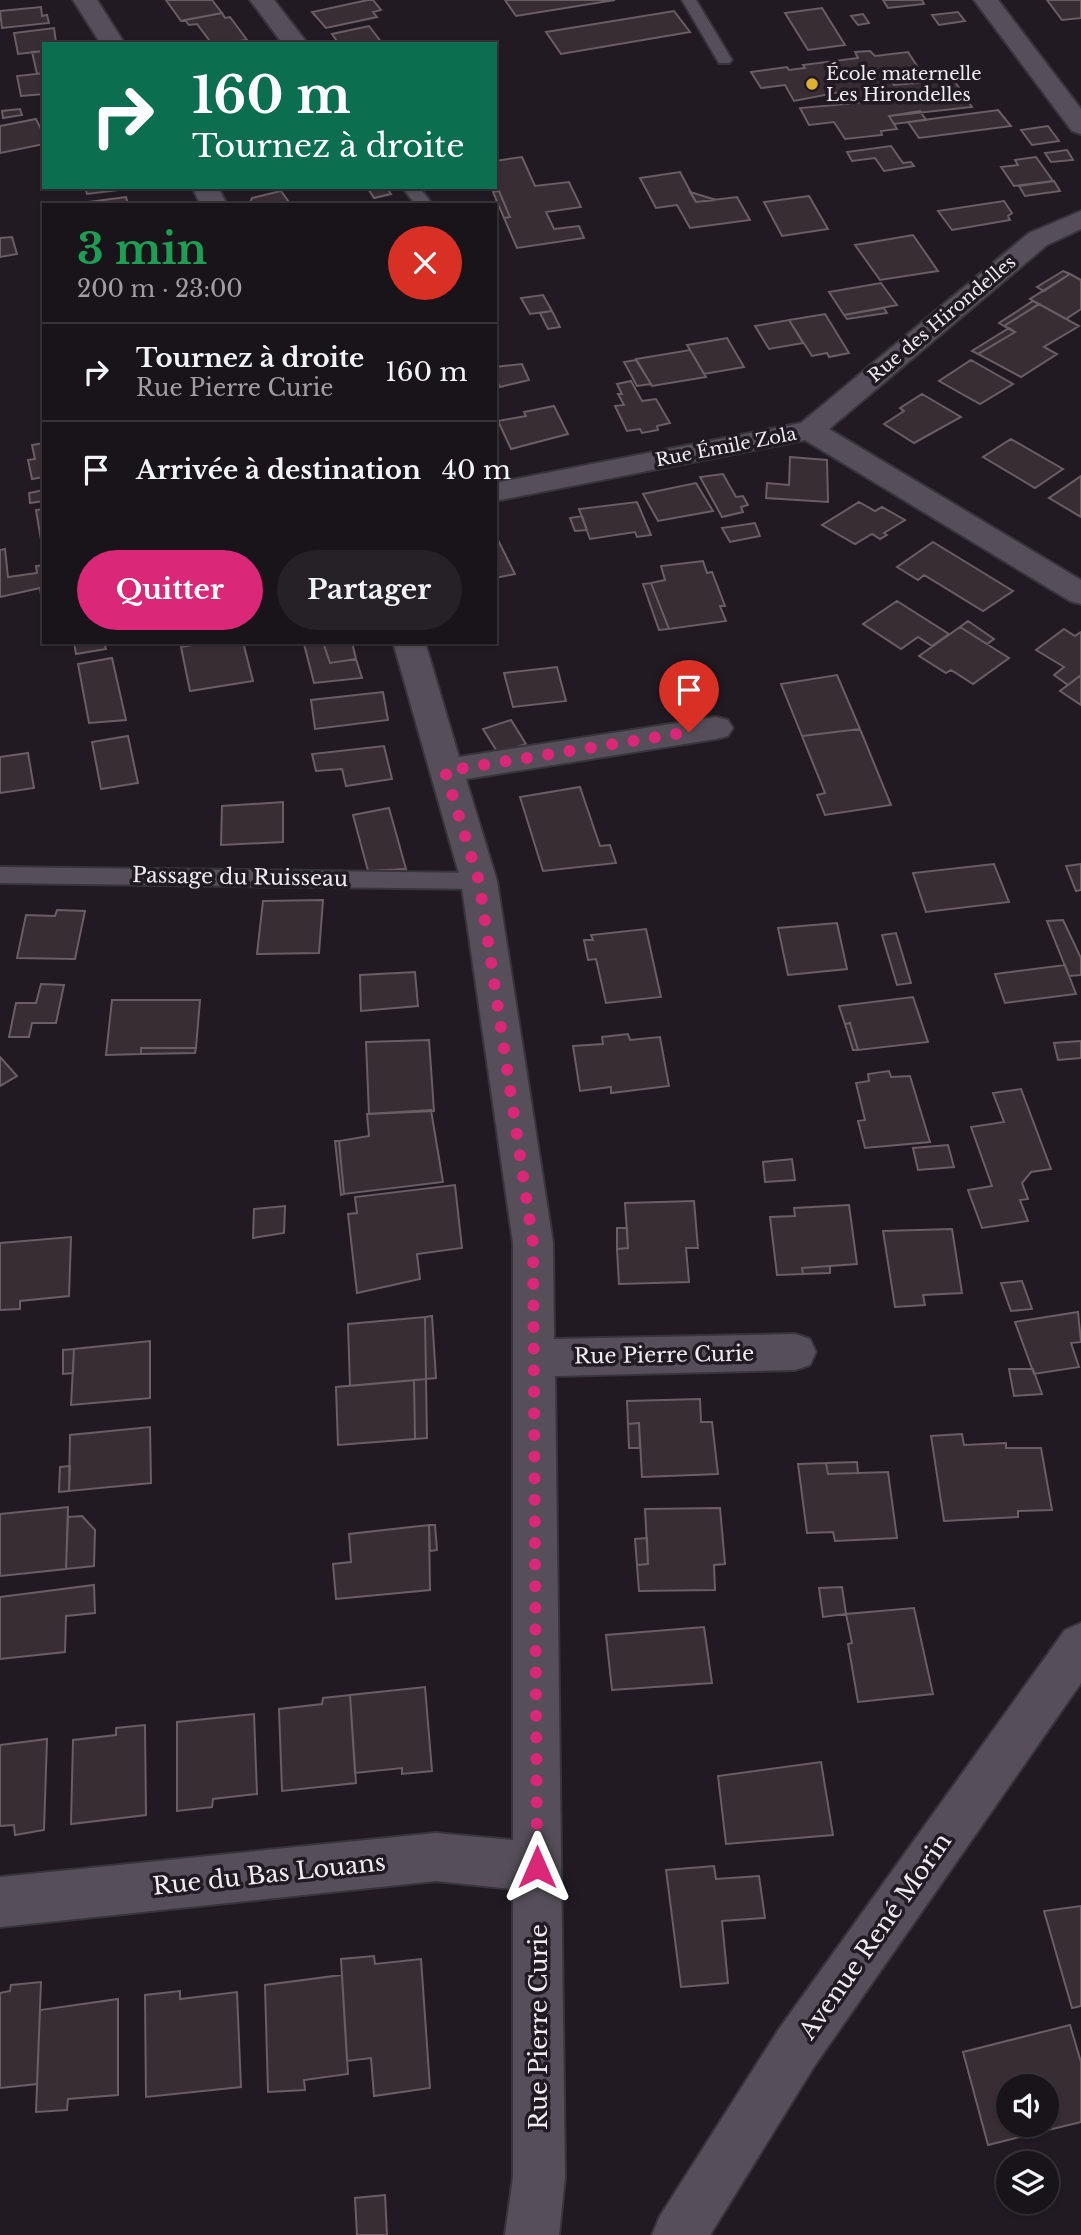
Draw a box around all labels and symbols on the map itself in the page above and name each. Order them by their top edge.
place label: École maternelle Les Hirondelles [826,62,982,106]
marker: École maternelle Les Hirondelles [804,76,820,92]
street label: Rue des Hirondelles [864,251,1020,387]
street label: Rue Émile Zola [654,422,798,471]
pin [659,660,719,732]
street label: Passage du Ruisseau [132,862,348,892]
street label: Rue Pierre Curie [574,1340,754,1370]
street label: Avenue René Morin [792,1827,957,2046]
position arrow [500,1830,574,1904]
street label: Rue du Bas Louans [151,1847,387,1901]
street label: Rue Pierre Curie [524,1924,553,2130]

